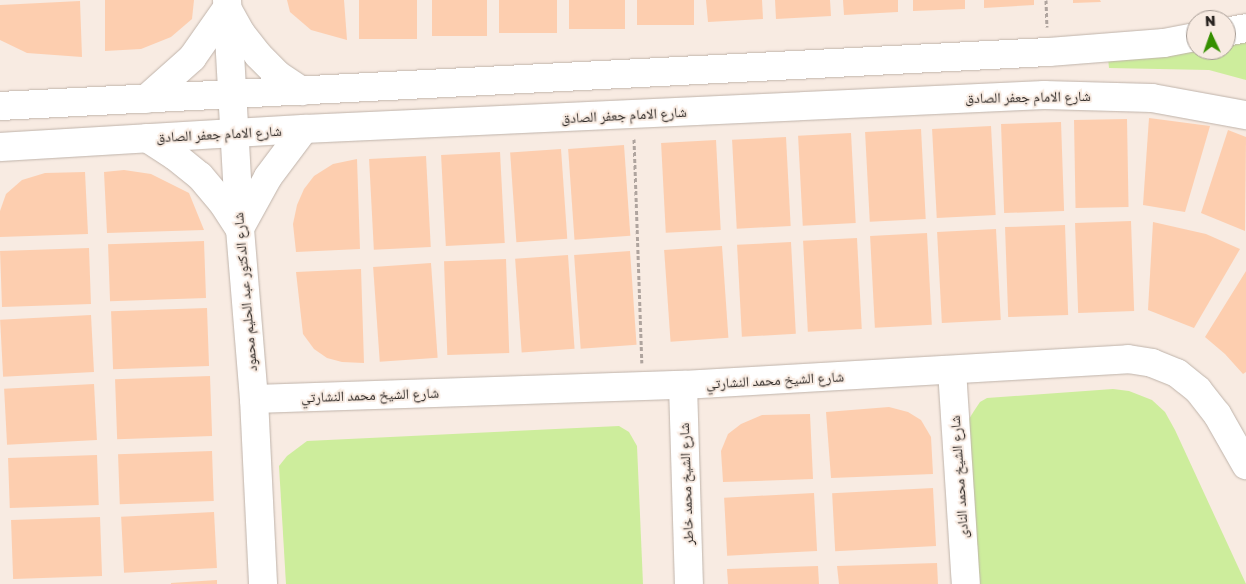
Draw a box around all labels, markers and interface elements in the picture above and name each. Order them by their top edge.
north arrow [1186,10,1236,60]
text: N [1204,12,1216,29]
street label: شارع الامام جعفر الصادق [965,88,1091,106]
street label: شارع الامام جعفر الصادق [561,103,687,127]
street label: شارع الامام جعفر الصادق [156,122,282,146]
street label: شارع الدكتور عبد الحليم محمود [230,212,260,372]
street label: شارع الشيخ محمد النشارتي [706,368,844,392]
street label: شارع الشيخ محمد النشارتي [301,384,439,406]
street label: شارع الشيخ محمد النادى [946,415,972,539]
street label: شارع الشيخ محمد خاطر [675,422,697,546]

